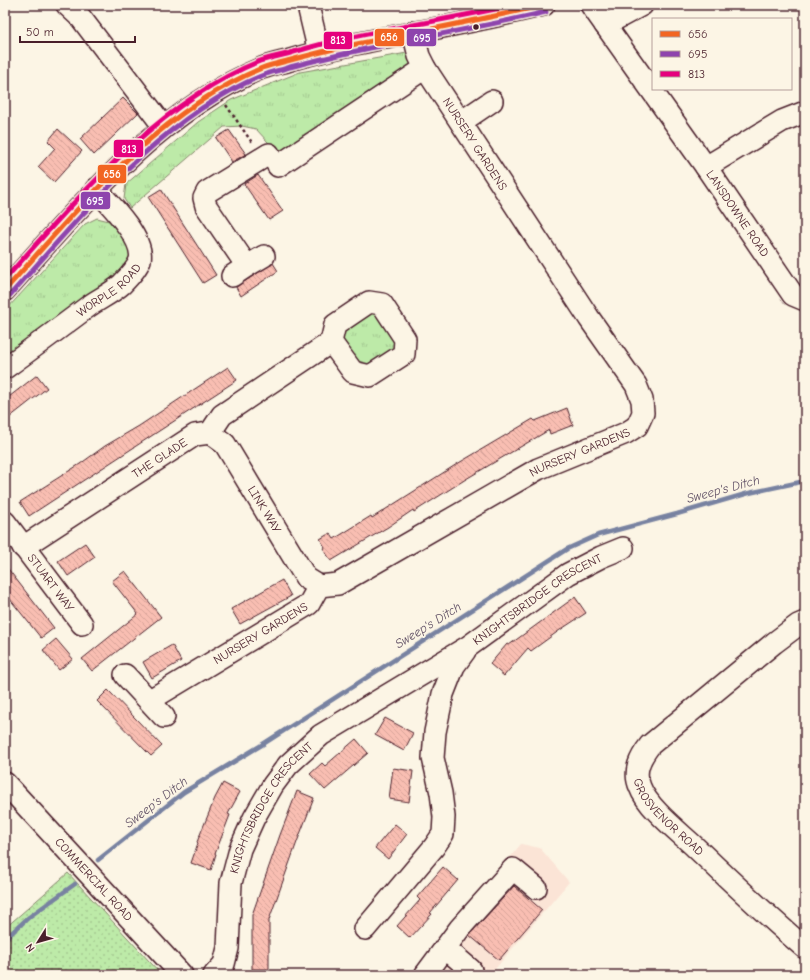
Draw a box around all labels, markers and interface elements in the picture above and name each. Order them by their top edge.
scale bar [20,18,135,44]
legend [652,18,792,90]
unlabelled marker [471,22,481,32]
text: 50 m [26,25,54,39]
text: 656 [688,27,708,41]
line badge: 656 [374,28,405,47]
line badge: 695 [406,28,437,47]
line badge: 813 [323,31,353,50]
text: 656 [380,31,398,44]
text: 695 [413,32,431,45]
text: 813 [330,34,346,47]
text: 695 [688,47,707,61]
text: 813 [688,67,705,81]
street label: NURSERY GARDENS [440,95,510,193]
line badge: 813 [113,139,144,158]
text: 813 [121,143,137,156]
line badge: 656 [97,164,127,184]
text: 656 [103,168,121,181]
street label: LANSDOWNE ROAD [703,168,772,260]
line badge: 695 [80,191,111,210]
text: 695 [86,195,104,208]
street label: WORPLE ROAD [74,261,144,320]
street label: NURSERY GARDENS [527,425,633,480]
street label: THE GLADE [130,435,190,481]
water label: Sweep's Ditch [685,472,761,506]
street label: LINK WAY [245,483,285,536]
street label: KNIGHTSBRIDGE CRESCENT [470,550,605,648]
street label: STUART WAY [25,551,78,615]
street label: NURSERY GARDENS [211,599,310,667]
water label: Sweep's Ditch [392,599,464,651]
street label: KNIGHTSBRIDGE CRESCENT [227,739,316,875]
water label: Sweep's Ditch [122,773,191,831]
street label: GROSVENOR ROAD [631,777,706,858]
street label: COMMERCIAL ROAD [52,835,136,924]
north arrow [18,922,58,962]
text: N [23,941,38,954]

